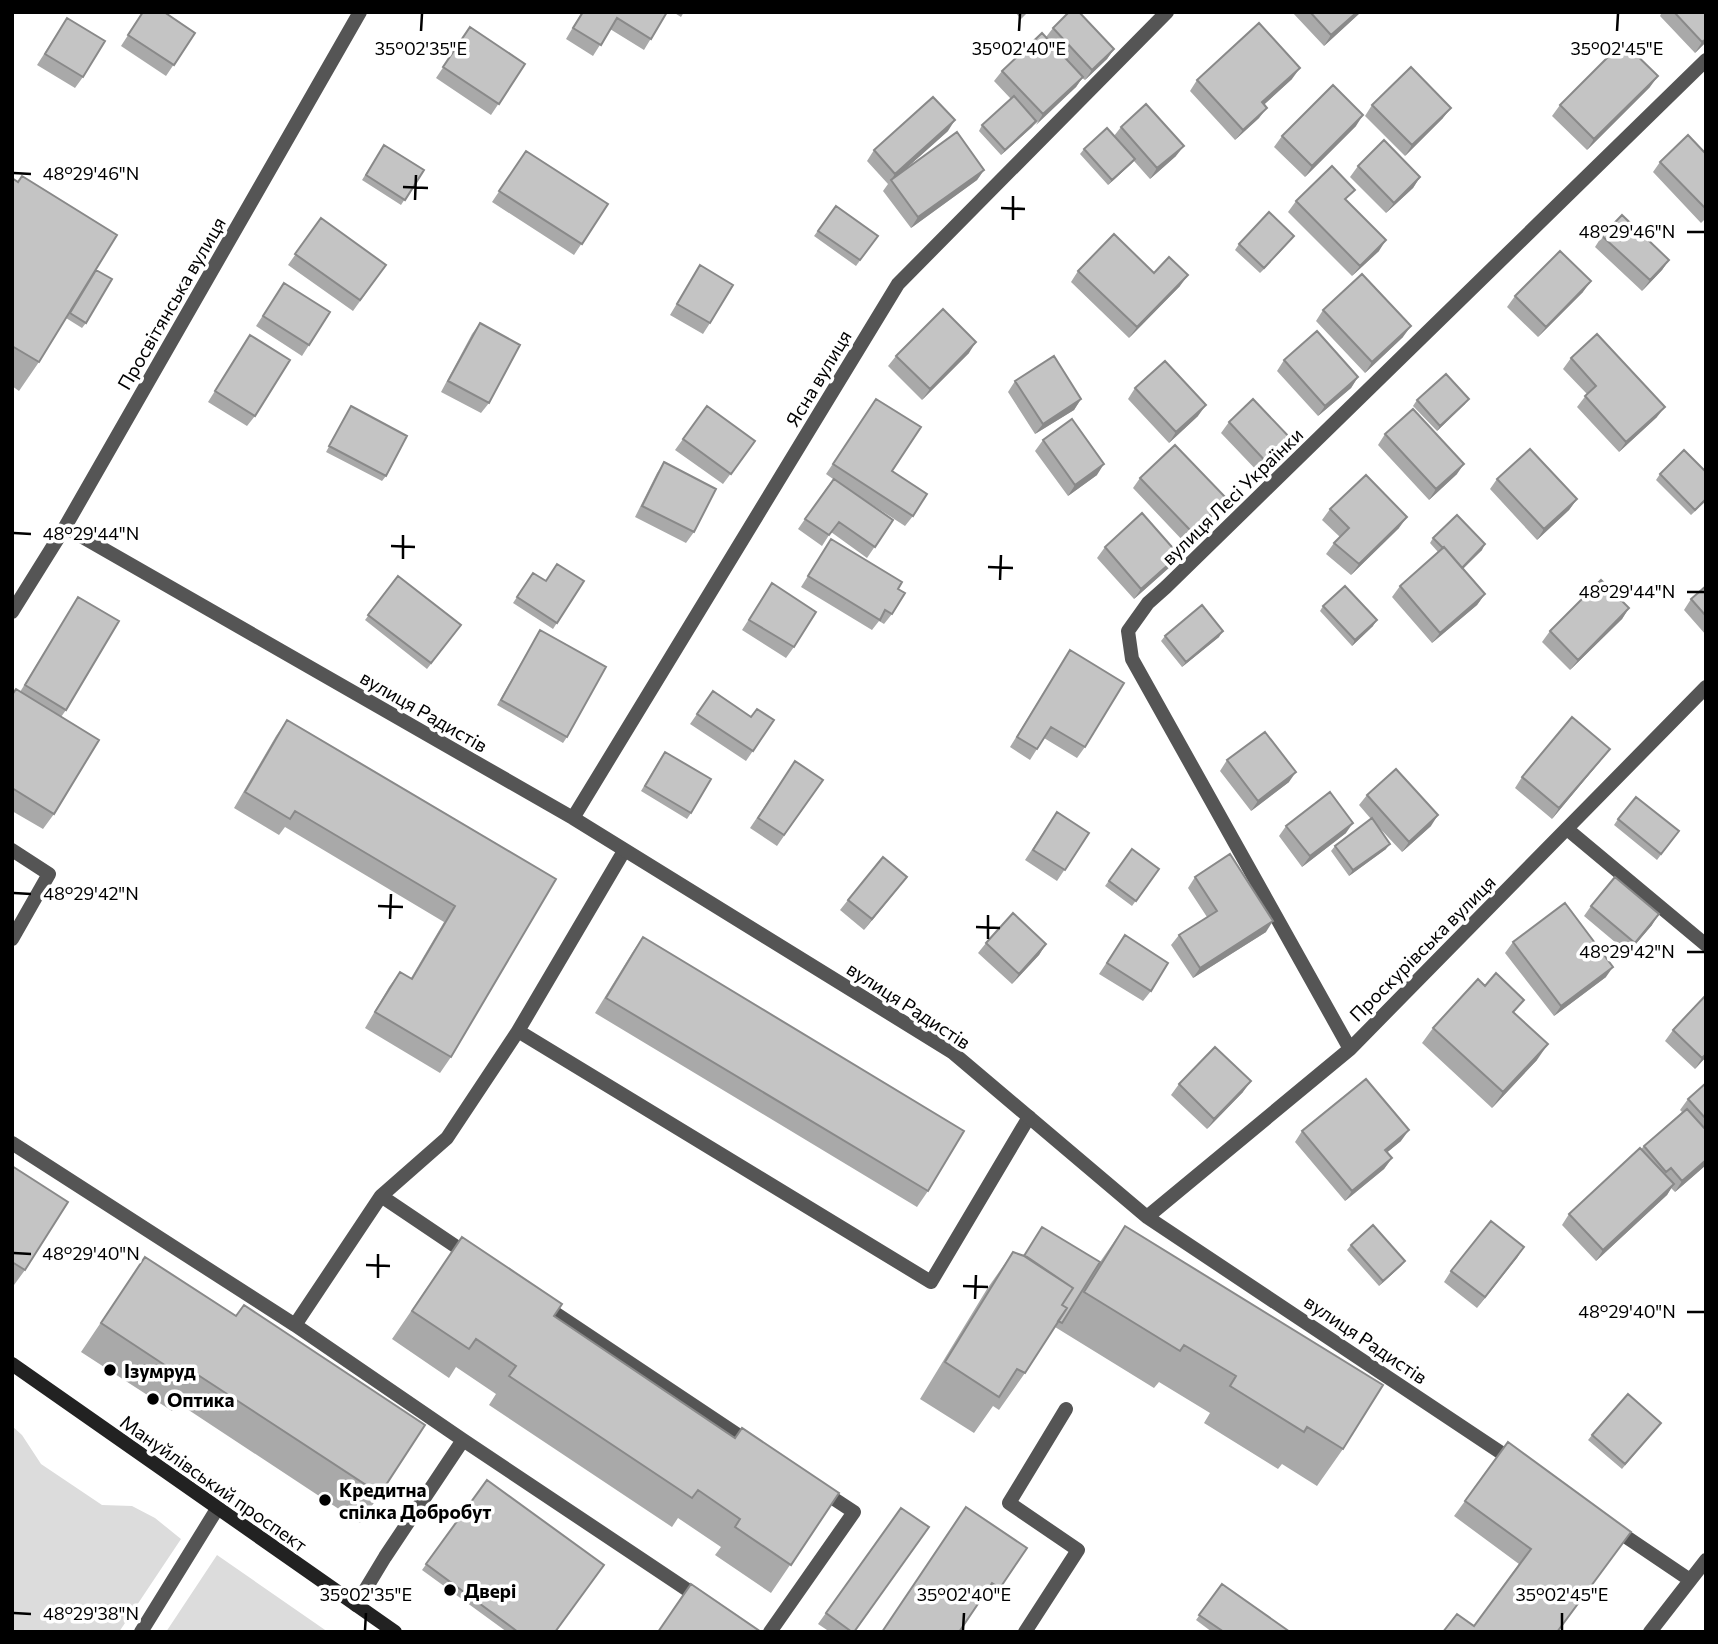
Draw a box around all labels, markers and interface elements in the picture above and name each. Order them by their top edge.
text: 35°02'35"E [375,37,467,59]
text: 35°02'40"E [972,37,1066,59]
text: 35°02'45"E [1571,37,1663,59]
text: 48°29'46"N [43,162,139,184]
street label: Просвітянська вулиця [112,213,230,393]
text: 48°29'46"N [1579,220,1675,242]
street label: Ясна вулиця [780,326,856,430]
street label: вулиця Лесі Українки [1157,423,1307,569]
text: 48°29'44"N [43,522,139,544]
text: 48°29'44"N [1579,580,1675,602]
street label: вулиця Радистів [356,665,492,757]
street label: Проскурівська вулиця [1344,870,1500,1026]
text: 48°29'42"N [43,882,139,904]
text: 48°29'42"N [1579,940,1675,962]
street label: вулиця Радистів [843,956,975,1054]
text: 48°29'40"N [42,1242,140,1264]
street label: вулиця Радистів [1300,1290,1432,1388]
text: 48°29'40"N [1578,1300,1676,1322]
place label: Ізумруд [124,1359,196,1382]
marker: Ізумруд [102,1362,118,1378]
place label: Оптика [167,1388,235,1411]
marker: Оптика [145,1391,161,1407]
street label: Мануйлівський проспект [116,1410,312,1556]
place label: Кредитна спілка Добробут [339,1478,492,1523]
marker: Кредитна спілка Добробут [317,1492,333,1508]
place label: Двері [464,1579,516,1602]
marker: Двері [442,1582,458,1598]
text: 35°02'35"E [320,1583,412,1605]
text: 35°02'40"E [917,1583,1011,1605]
text: 35°02'45"E [1516,1583,1608,1605]
text: 48°29'38"N [43,1602,139,1624]

